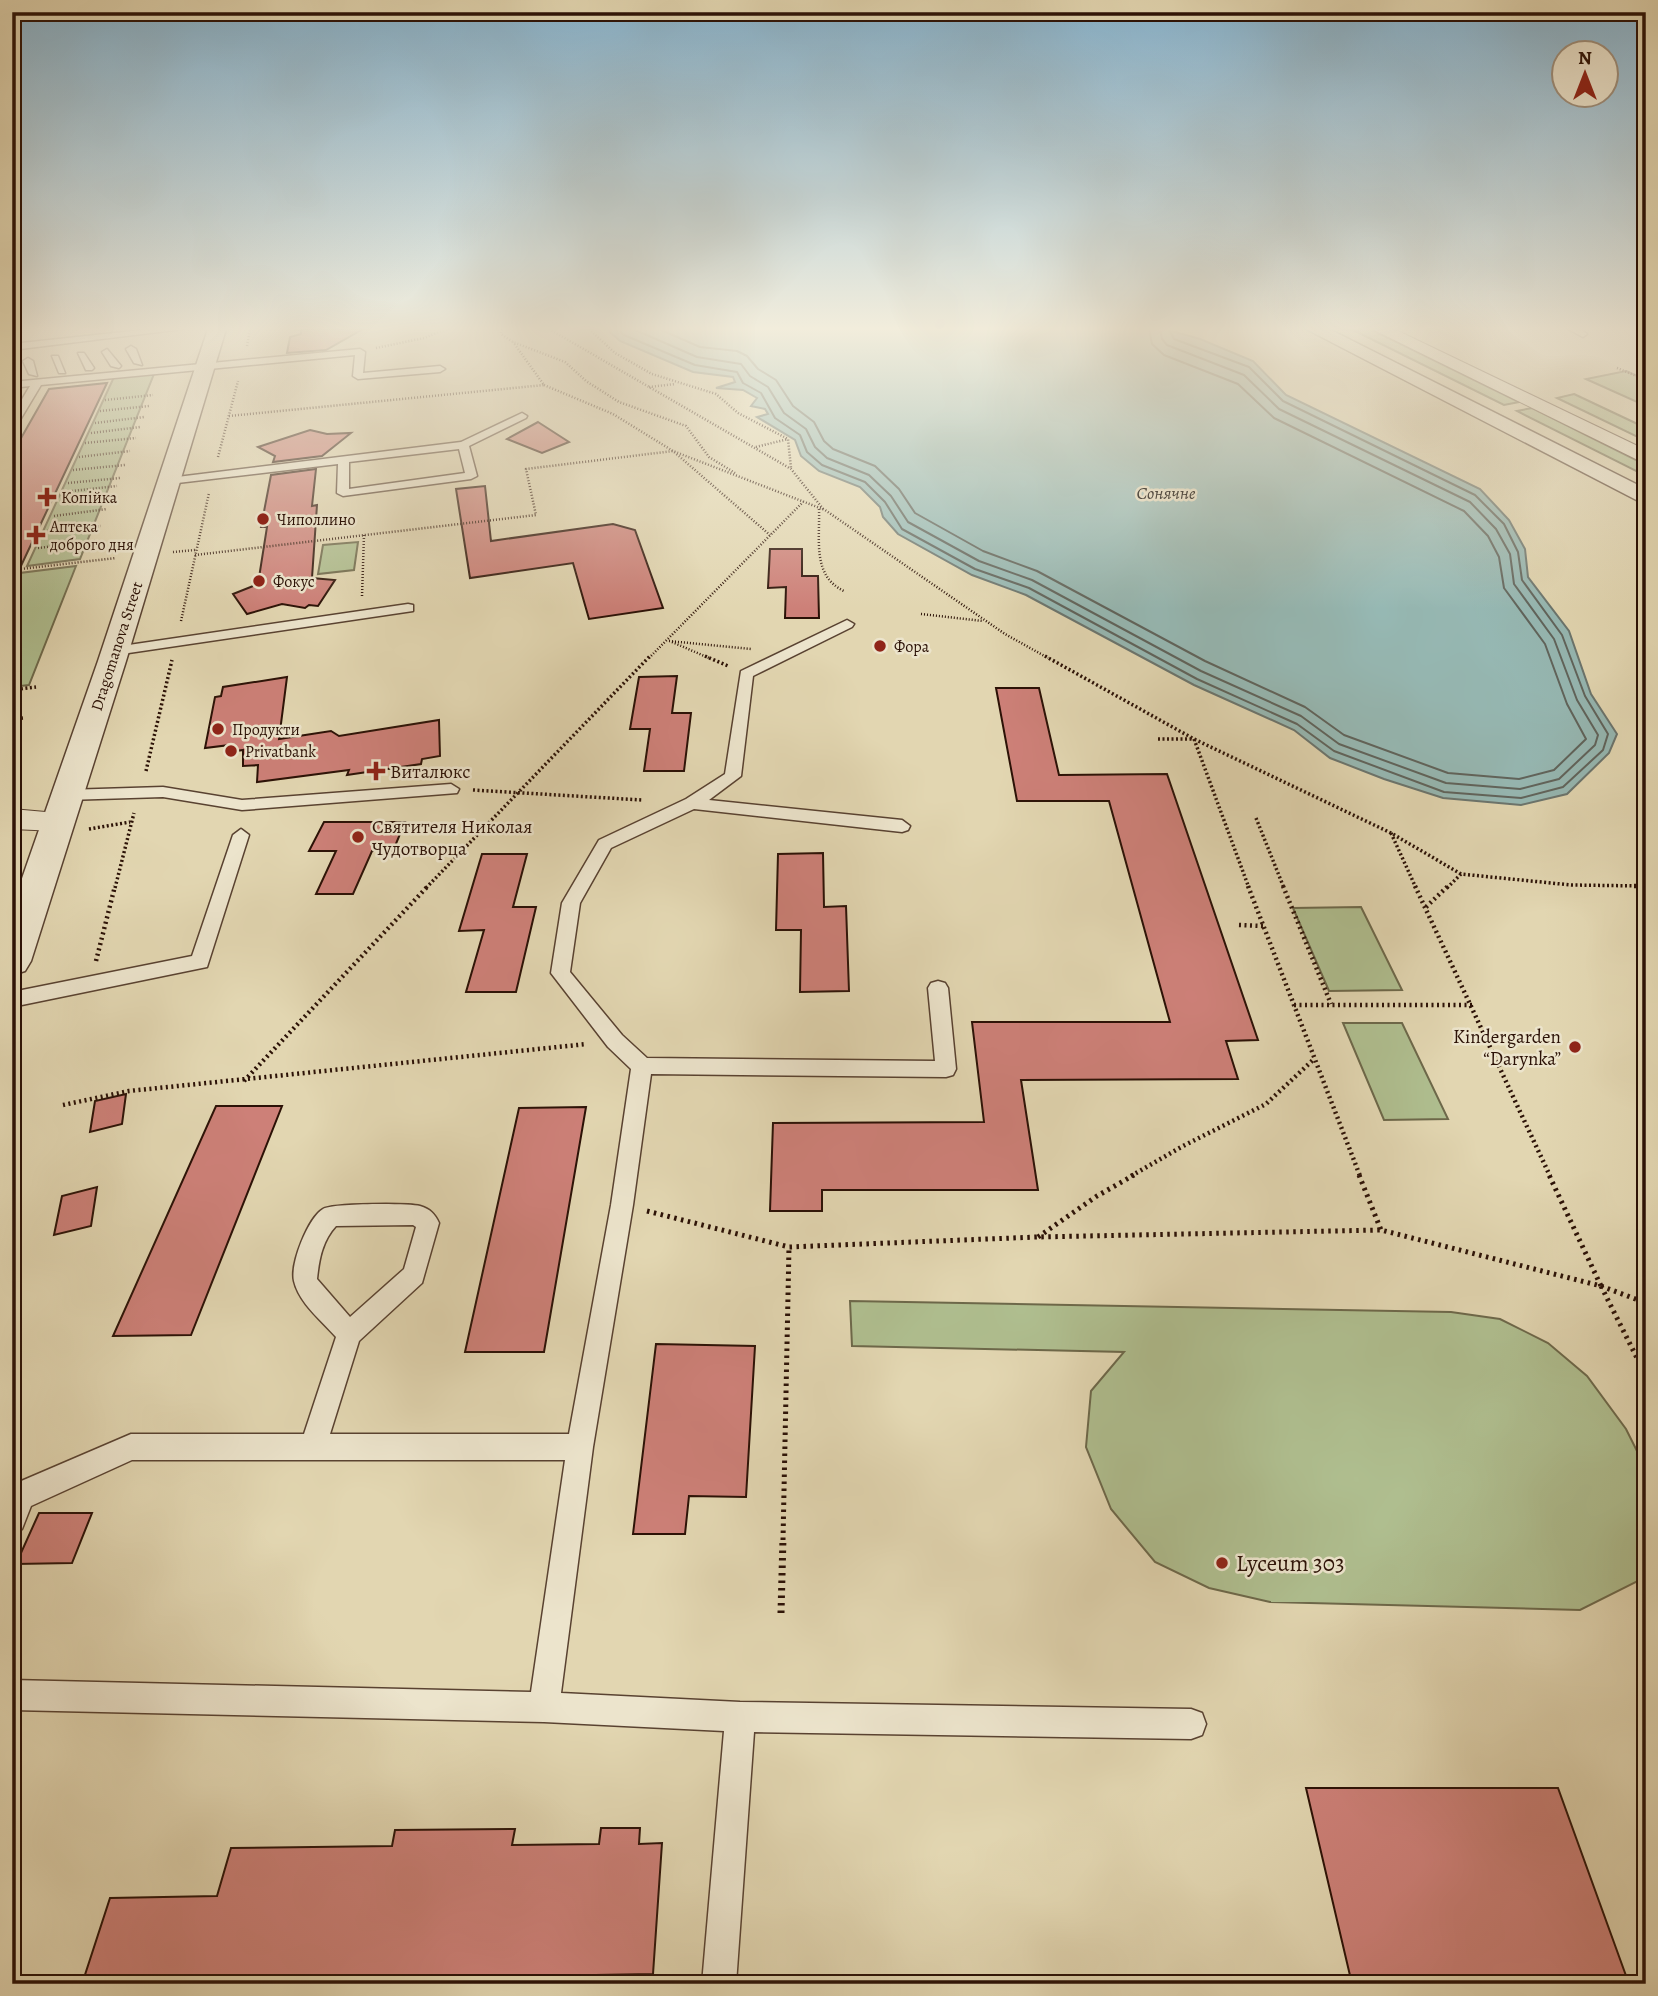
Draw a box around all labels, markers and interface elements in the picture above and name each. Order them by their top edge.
north arrow [1550,38,1620,108]
text: N [1578,45,1592,71]
water label: Сонячне [1136,481,1196,505]
place label: Копійка [61,487,118,509]
marker: Копійка [39,489,55,505]
place label: Чиполлино [277,509,356,531]
marker: Чиполлино [255,511,271,527]
place label: Аптека доброго дня [49,516,134,556]
marker: Аптека доброго дня [28,527,44,543]
place label: Фокус [273,571,315,593]
marker: Фокус [251,573,267,589]
street label: Dragomanova Street [86,579,148,714]
place label: Фора [894,636,930,658]
marker: Фора [872,638,888,654]
place label: Продукти [232,719,300,741]
marker: Продукти [210,721,226,737]
place label: Privatbank [245,741,316,763]
marker: Privatbank [223,743,239,759]
place label: Виталюкс [390,759,471,785]
marker: Виталюкс [368,763,384,779]
place label: Святителя Николая Чудотворца [372,814,533,862]
marker: Святителя Николая Чудотворца [350,829,366,845]
place label: Kindergarden “Darynka” [1453,1024,1561,1072]
marker: Kindergarden “Darynka” [1567,1039,1583,1055]
place label: Lyceum 303 [1236,1548,1345,1579]
marker: Lyceum 303 [1214,1555,1230,1571]

